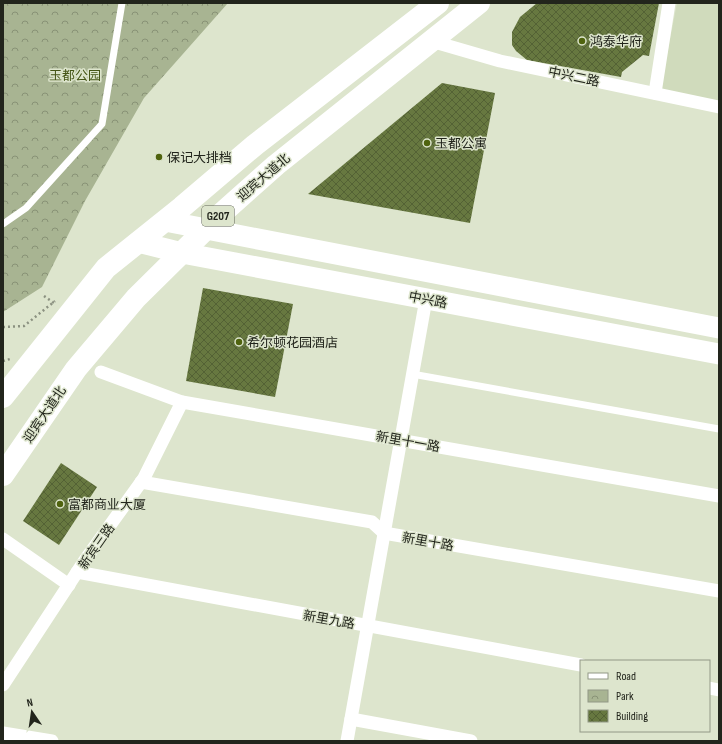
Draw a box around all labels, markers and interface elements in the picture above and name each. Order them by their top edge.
place label: 鸿泰华府 [590,34,642,50]
marker: 鸿泰华府 [577,36,587,46]
street label: 中兴二路 [547,64,601,90]
park label: 玉都公园 [49,68,101,84]
place label: 玉都公寓 [435,136,487,152]
marker: 玉都公寓 [422,138,432,148]
place label: 保记大排档 [167,150,232,166]
street label: 迎宾大道北 [234,150,293,205]
marker: 保记大排档 [154,152,164,162]
road number: G207 [202,206,234,226]
street label: 中兴路 [407,288,448,312]
place label: 希尔顿花园酒店 [247,335,338,351]
marker: 希尔顿花园酒店 [234,337,244,347]
street label: 迎宾大道北 [20,383,70,446]
street label: 新里十一路 [374,428,441,456]
place label: 富都商业大厦 [68,497,146,513]
marker: 富都商业大厦 [55,499,65,509]
street label: 新宾三路 [75,521,118,572]
street label: 新里十路 [401,530,455,554]
street label: 新里九路 [302,608,356,632]
legend [580,660,710,732]
text: Road [616,669,636,684]
text: Park [616,689,634,704]
north arrow [12,692,52,732]
text: N [26,696,34,710]
text: Building [616,709,648,724]

